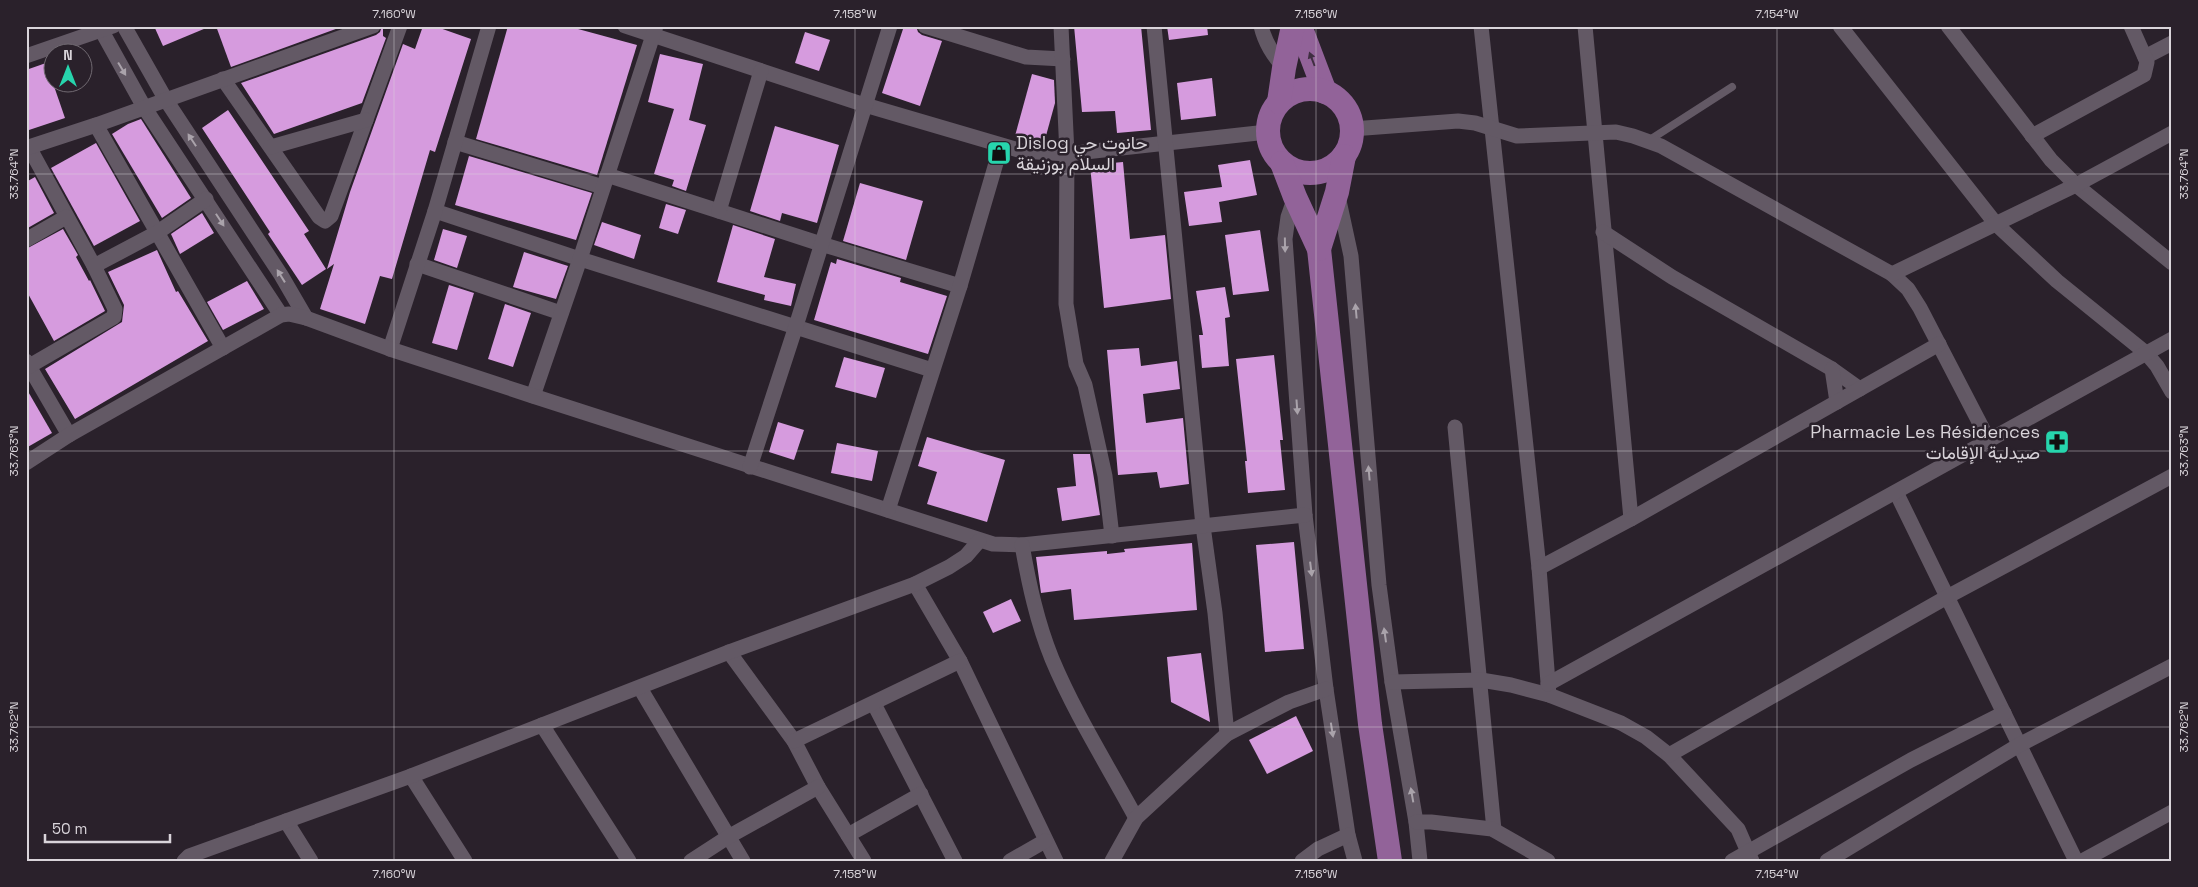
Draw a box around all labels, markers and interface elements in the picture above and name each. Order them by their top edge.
text: 7.160°W [372,6,416,22]
text: 7.158°W [833,6,877,22]
text: 7.156°W [1294,6,1338,22]
text: 7.154°W [1755,6,1799,22]
north arrow [42,42,92,92]
text: N [63,46,73,64]
one-way arrow [1308,52,1316,66]
one-way arrow [117,63,126,76]
place label: Dislog حانوت حي السلام بوزنيقة [1016,131,1148,176]
one-way arrow [187,134,197,147]
shop icon: Dislog حانوت حي السلام بوزنيقة [986,140,1012,166]
text: 33.764°N [6,148,22,200]
text: 33.764°N [2176,148,2192,200]
one-way arrow [215,214,224,227]
one-way arrow [1282,237,1290,253]
one-way arrow [277,269,286,282]
one-way arrow [1351,303,1359,319]
one-way arrow [1293,399,1301,415]
place label: Pharmacie Les Résidences صيدلية الإقامات [1810,420,2040,465]
text: 33.763°N [6,426,22,476]
text: 33.763°N [2176,426,2192,476]
pharmacy icon: Pharmacie Les Résidences صيدلية الإقامات [2044,429,2070,455]
one-way arrow [1365,465,1373,481]
one-way arrow [1307,561,1315,577]
one-way arrow [1381,626,1389,642]
text: 33.762°N [6,702,22,752]
text: 33.762°N [2176,702,2192,752]
one-way arrow [1329,722,1337,738]
one-way arrow [1407,787,1415,803]
scale bar [45,812,170,844]
text: 50 m [52,819,87,838]
text: 7.160°W [372,866,416,882]
text: 7.158°W [833,866,877,882]
text: 7.156°W [1294,866,1338,882]
text: 7.154°W [1755,866,1799,882]

